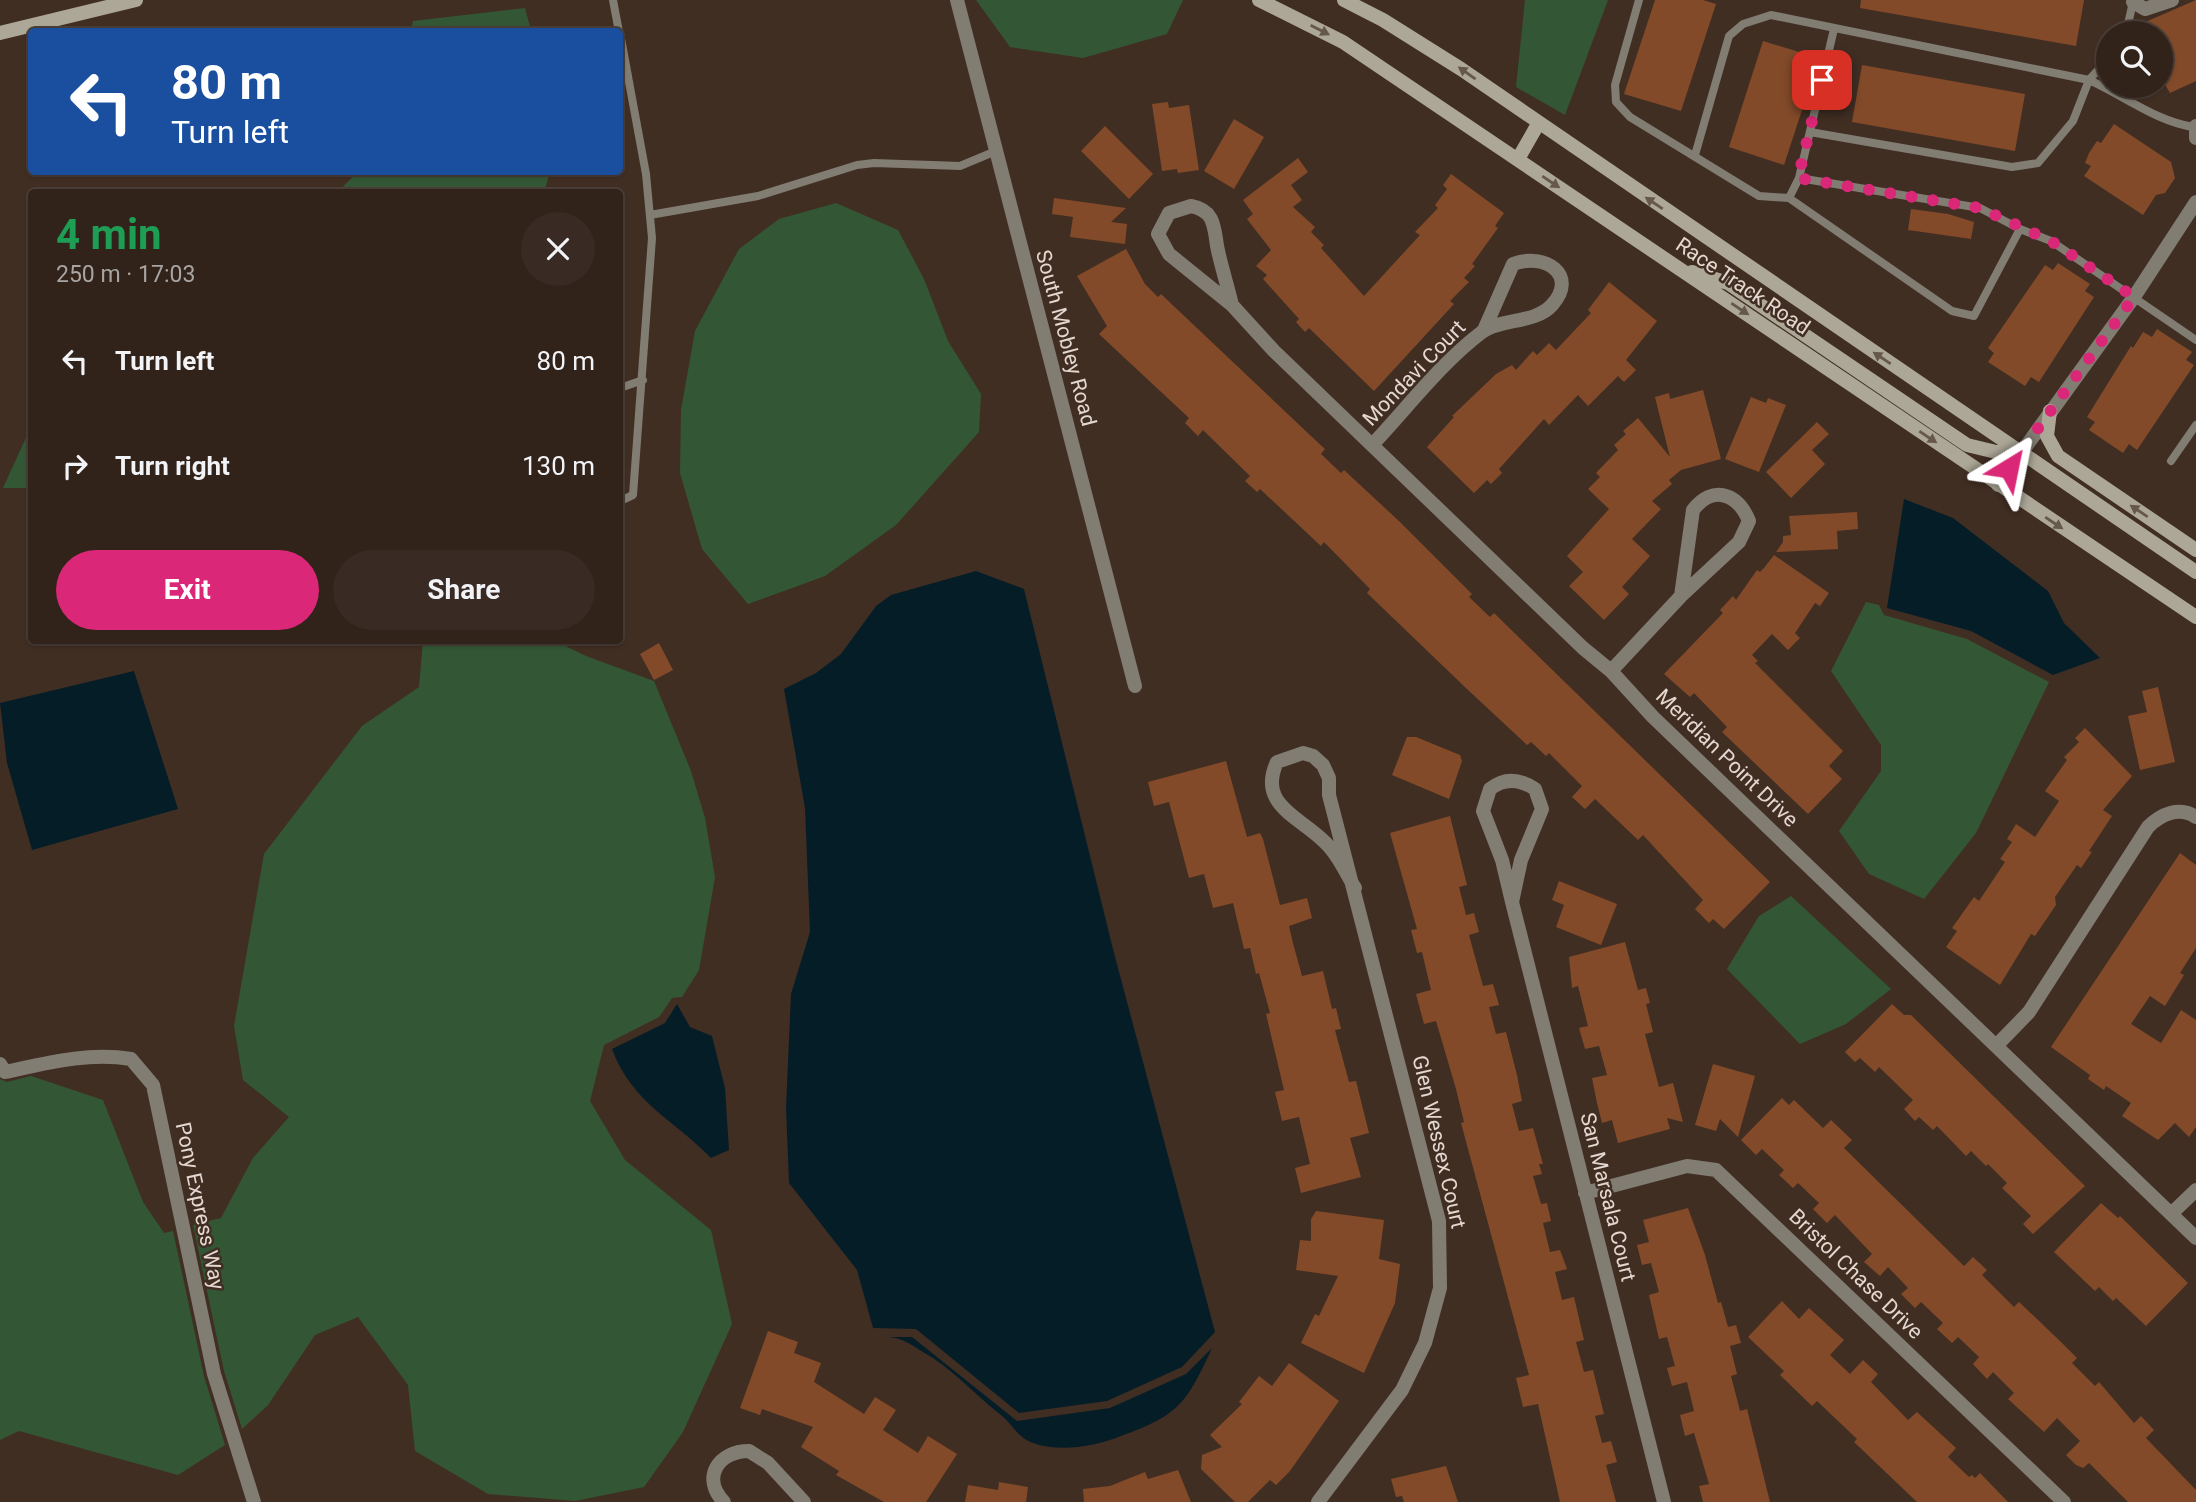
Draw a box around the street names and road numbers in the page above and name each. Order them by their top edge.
street label: Race Track Road [1672,232,1814,340]
street label: South Mobley Road [1031,247,1101,429]
street label: Mondavi Court [1358,315,1470,431]
street label: Meridian Point Drive [1651,684,1803,832]
street label: Glen Wessex Court [1407,1053,1471,1231]
street label: San Marsala Court [1575,1110,1641,1284]
street label: Pony Express Way [171,1120,229,1292]
street label: Bristol Chase Drive [1784,1204,1928,1344]

